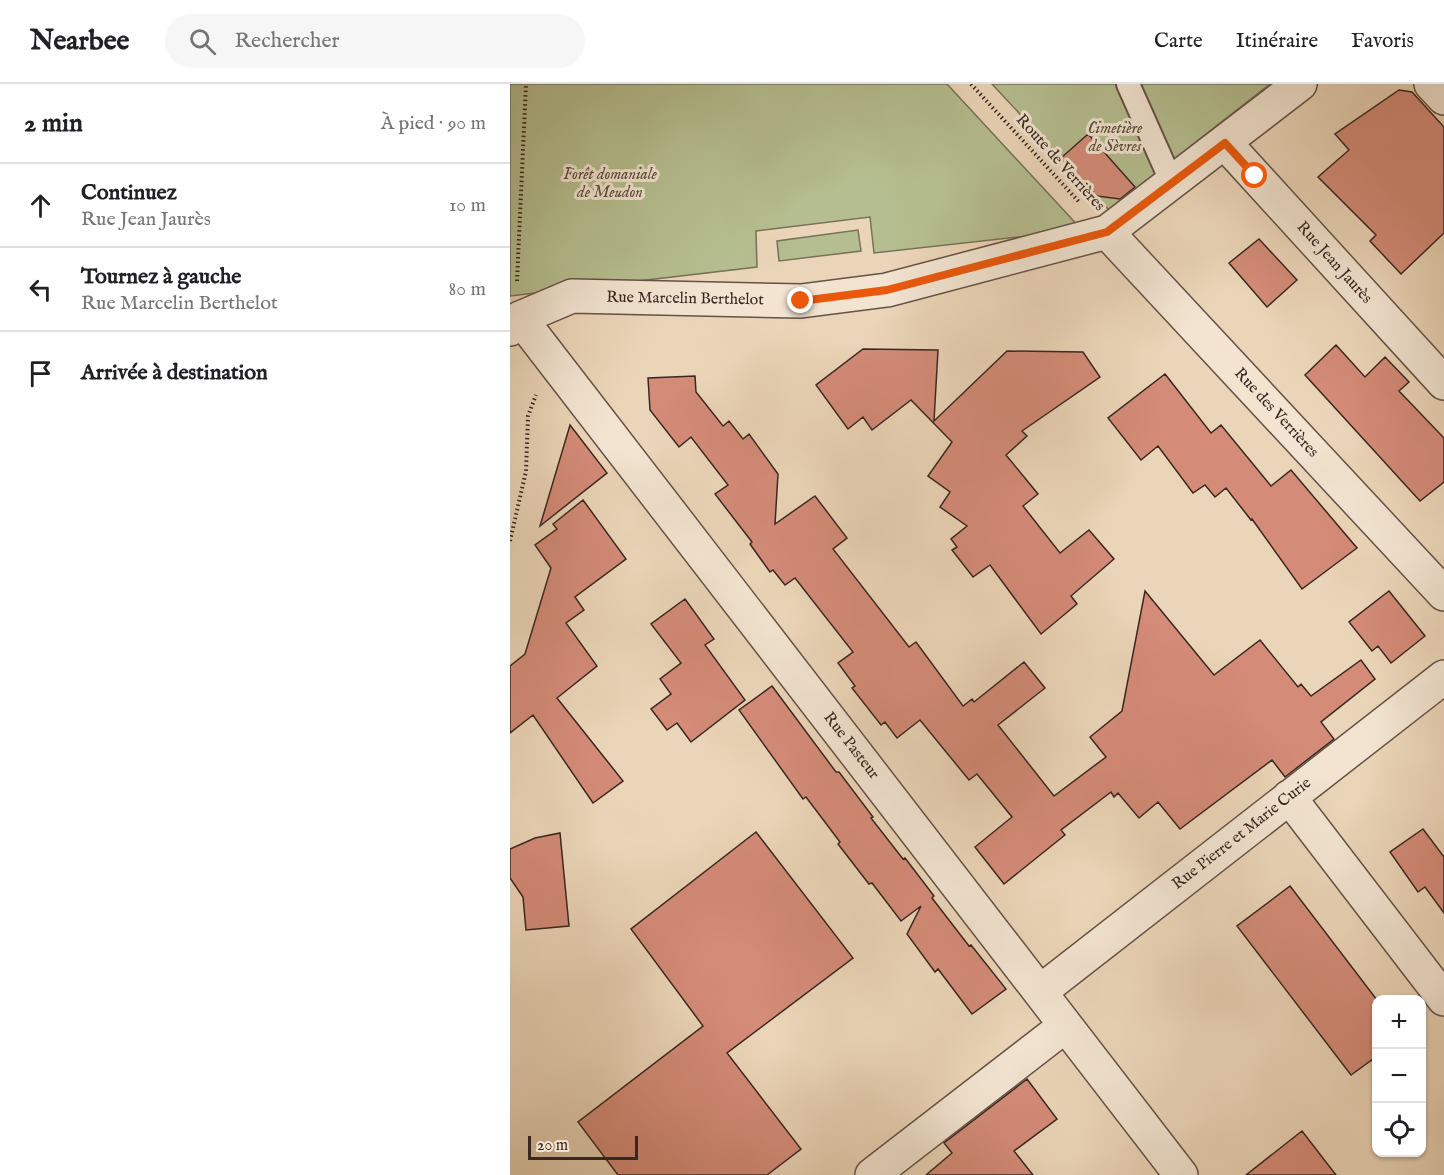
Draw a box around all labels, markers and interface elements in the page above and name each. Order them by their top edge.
search box [165,14,585,68]
text: Nearbee [30,24,129,59]
icon: search [186,25,219,58]
text: Rechercher [234,27,340,55]
text: Carte [1154,28,1203,55]
text: Itinéraire [1236,28,1318,55]
text: Favoris [1351,28,1414,55]
text: 2 min [24,107,83,140]
street label: Route de Verrières [1011,110,1109,216]
text: À pied · 90 m [381,111,486,136]
park label: Cimetière de Sèvres [1088,119,1143,157]
route start [1241,162,1267,188]
park label: Forêt domaniale de Meudon [563,165,657,203]
text: Continuez [81,179,177,207]
icon: ahead [24,189,57,222]
text: 10 m [449,193,486,218]
text: Rue Jean Jaurès [81,207,211,232]
street label: Rue Jean Jaurès [1292,218,1376,309]
text: Tournez à gauche [81,263,241,291]
icon: left [24,273,57,306]
text: 80 m [449,277,486,302]
route end [787,287,813,313]
street label: Rue Marcelin Berthelot [606,288,764,310]
text: Rue Marcelin Berthelot [81,291,278,316]
icon: arrive [24,357,57,390]
text: Arrivée à destination [81,359,268,387]
street label: Rue des Verrières [1229,364,1323,462]
street label: Rue Pasteur [819,708,884,784]
street label: Rue Pierre et Marie Curie [1168,773,1316,895]
map controls [1372,995,1426,1157]
button: + [1372,995,1426,1049]
button: − [1372,1049,1426,1103]
button: locate [1372,1103,1426,1157]
scale bar [528,1133,638,1160]
text: 20 m [537,1136,568,1156]

